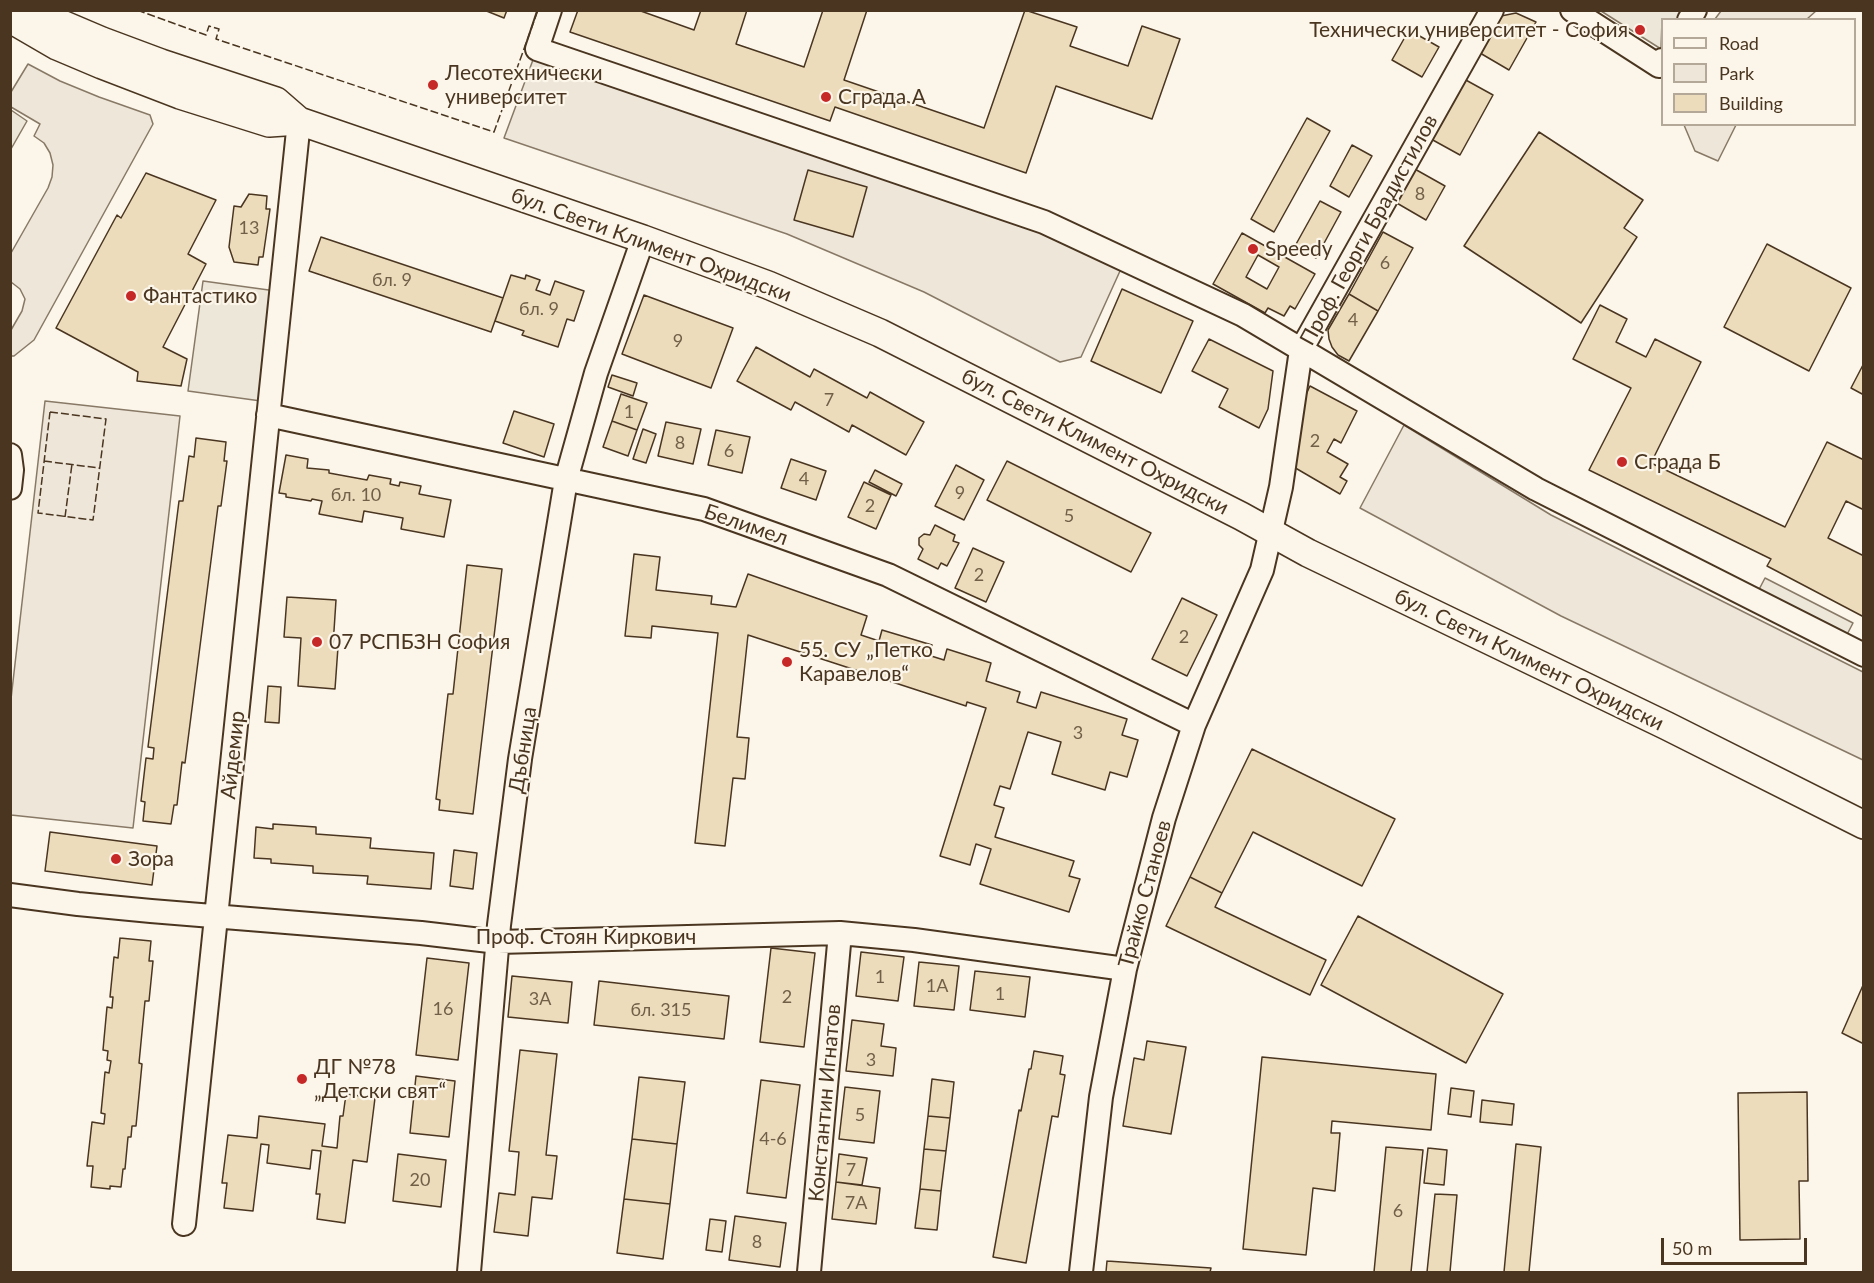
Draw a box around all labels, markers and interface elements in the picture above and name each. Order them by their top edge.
place label: Технически университет - София [1309,17,1628,43]
legend [1661,18,1856,126]
marker: Технически университет - София [1633,23,1647,37]
text: Road [1719,32,1759,54]
place label: Лесотехнически университет [445,60,603,110]
text: Park [1719,62,1754,84]
marker: Лесотехнически университет [426,78,440,92]
place label: Сграда А [838,84,926,110]
marker: Сграда А [819,90,833,104]
text: Building [1719,92,1783,114]
street label: Проф. Георги Брадистилов [1295,110,1443,350]
street label: бул. Свети Климент Охридски [507,182,795,308]
house number: 8 [1415,183,1425,205]
house number: 13 [239,217,259,239]
place label: Speedy [1265,236,1333,262]
marker: Speedy [1246,242,1260,256]
house number: 6 [1380,252,1390,274]
house number: бл. 9 [372,269,412,291]
place label: Фантастико [143,283,257,309]
marker: Фантастико [124,289,138,303]
house number: бл. 9 [519,298,559,320]
house number: 4 [1348,309,1358,331]
house number: 9 [673,330,683,352]
street label: бул. Свети Климент Охридски [957,363,1233,521]
house number: 7 [824,389,834,411]
house number: 1 [624,401,634,423]
house number: 2 [1310,430,1320,452]
house number: 8 [675,432,685,454]
house number: 6 [724,440,734,462]
place label: Сграда Б [1634,449,1721,475]
marker: Сграда Б [1615,455,1629,469]
house number: 4 [799,468,809,490]
house number: 9 [955,482,965,504]
house number: бл. 10 [331,484,381,506]
house number: 2 [865,495,875,517]
street label: Белимел [701,499,791,551]
house number: 5 [1064,505,1074,527]
house number: 2 [974,564,984,586]
street label: бул. Свети Климент Охридски [1390,584,1668,736]
house number: 2 [1179,626,1189,648]
place label: 07 РСПБЗН София [329,629,510,655]
marker: 07 РСПБЗН София [310,635,324,649]
place label: 55. СУ „Петко Каравелов“ [799,637,933,687]
marker: 55. СУ „Петко Каравелов“ [780,655,794,669]
street label: Дъбница [504,705,542,795]
street label: Айдемир [216,710,250,800]
house number: 3 [1073,722,1083,744]
street label: Трайко Станоев [1113,817,1177,971]
place label: Зора [128,846,174,872]
marker: Зора [109,852,123,866]
street label: Проф. Стоян Киркович [476,924,696,950]
house number: 1 [875,966,885,988]
house number: 1А [926,975,948,997]
house number: 1 [995,983,1005,1005]
house number: 2 [782,986,792,1008]
house number: 3А [529,988,551,1010]
house number: 16 [433,998,453,1020]
house number: бл. 315 [631,999,691,1021]
street label: Константин Игнатов [804,1003,846,1203]
house number: 3 [866,1049,876,1071]
place label: ДГ №78 „Детски свят“ [314,1054,446,1104]
marker: ДГ №78 „Детски свят“ [295,1072,309,1086]
house number: 5 [855,1104,865,1126]
house number: 4-6 [759,1128,787,1150]
house number: 7 [846,1159,856,1181]
house number: 20 [410,1169,430,1191]
house number: 7А [845,1192,867,1214]
house number: 6 [1393,1200,1403,1222]
scale bar [1664,1226,1810,1264]
house number: 8 [752,1231,762,1253]
text: 50 m [1672,1237,1712,1259]

